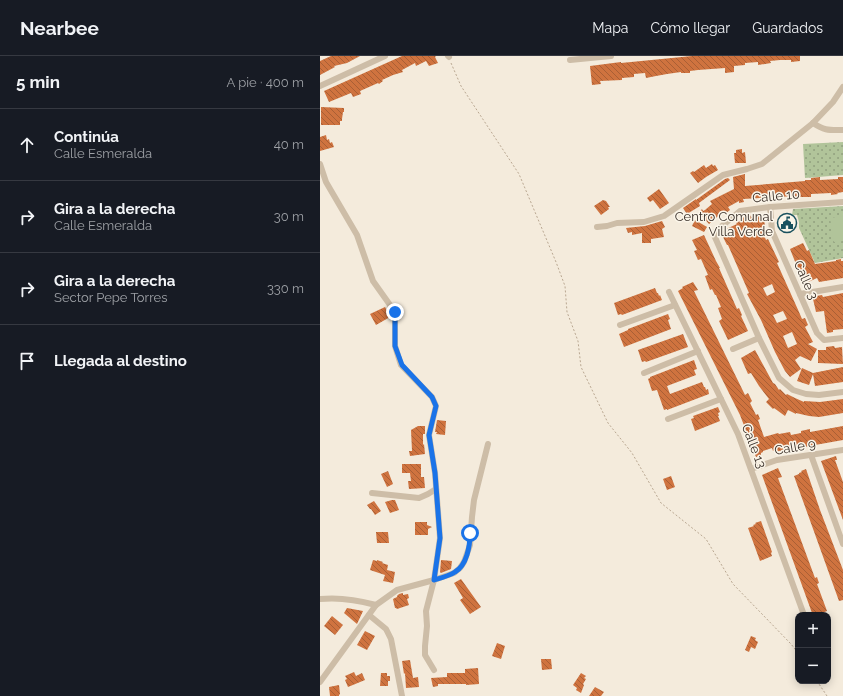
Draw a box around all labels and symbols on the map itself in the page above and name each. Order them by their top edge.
street label: Calle 10 [752,186,800,206]
place label: Centro Comunal Villa Verde [675,209,773,239]
public building icon: Centro Comunal Villa Verde [776,212,798,234]
street label: Calle 3 [791,258,821,302]
route end [386,303,404,321]
street label: Calle 13 [739,422,769,470]
street label: Calle 9 [773,436,817,458]
route start [461,524,479,542]

